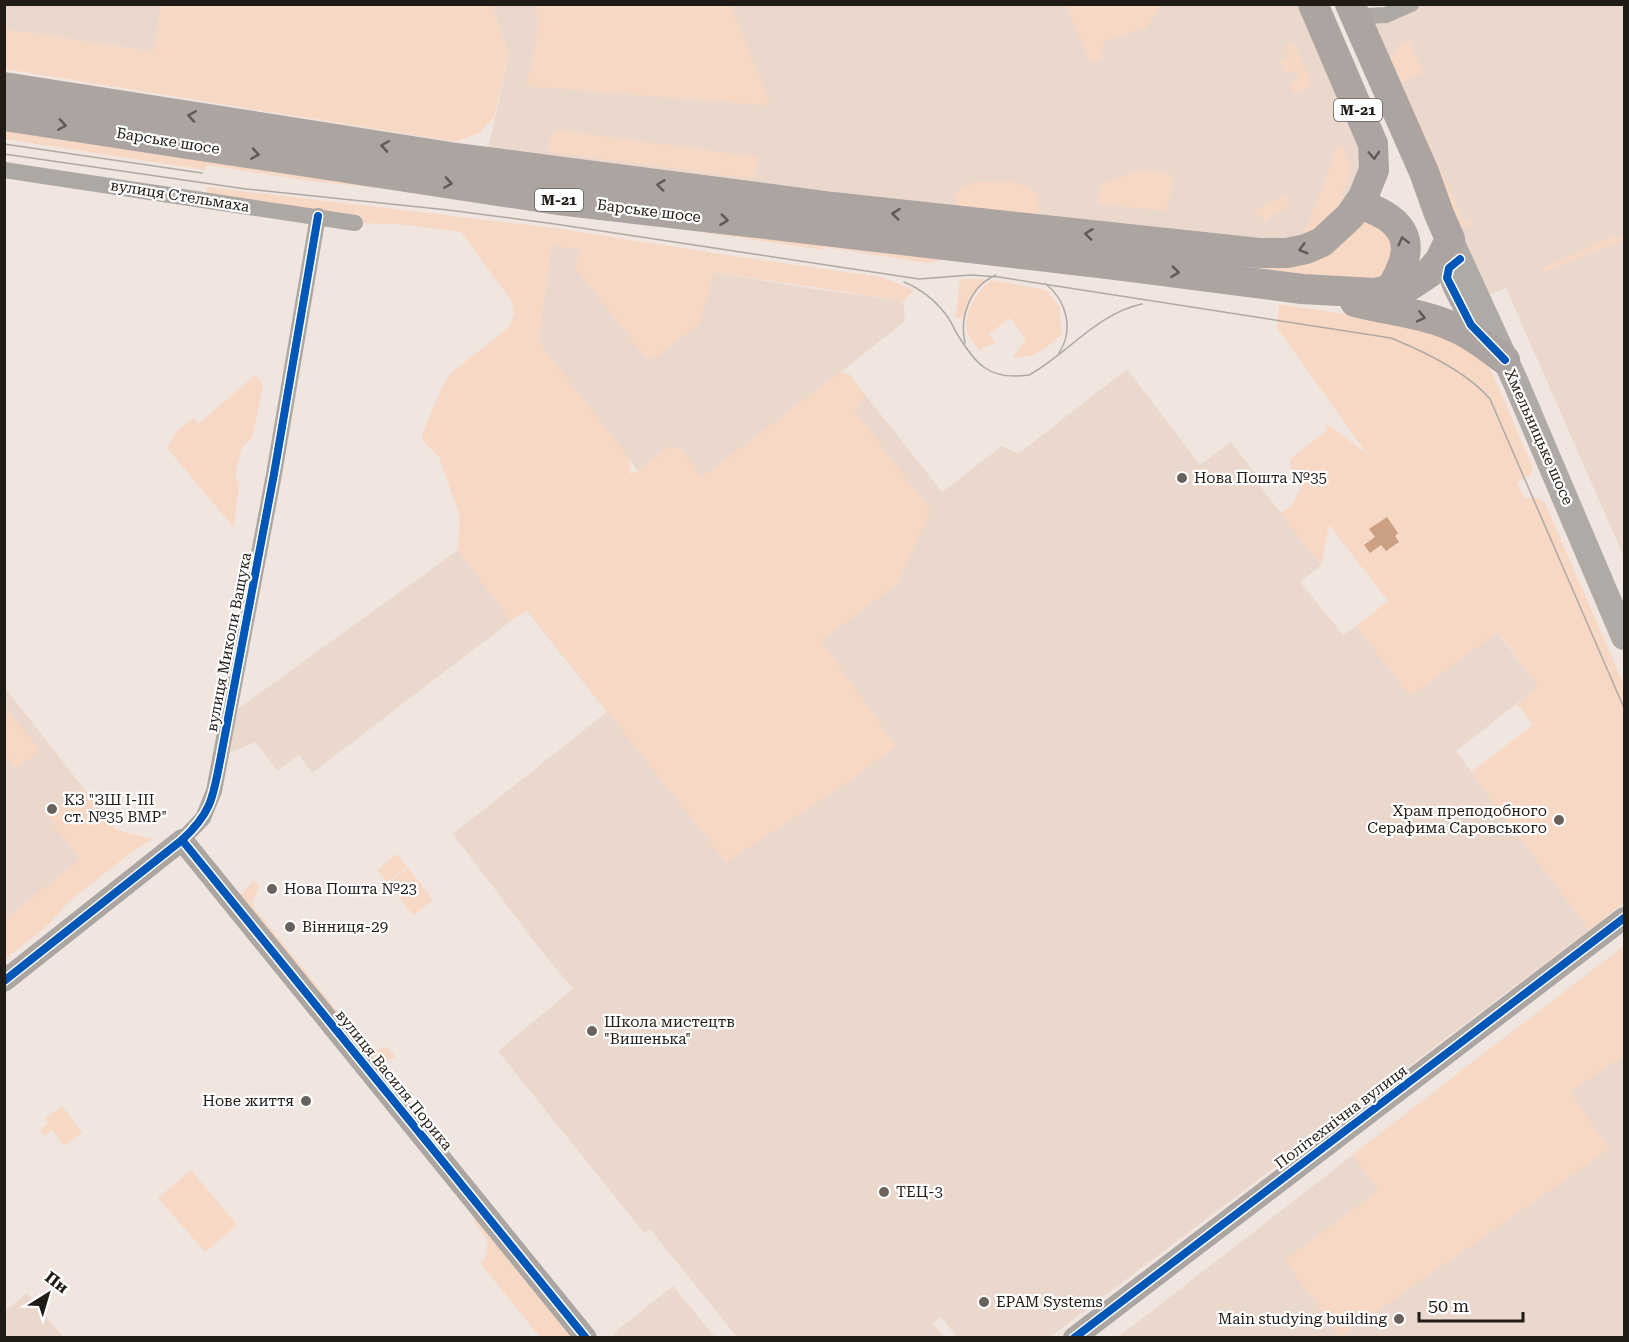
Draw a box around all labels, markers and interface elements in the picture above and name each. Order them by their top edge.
road number: М-21 [1334,99,1382,121]
one-way arrow [187,111,196,123]
one-way arrow [58,119,67,131]
street label: Барське шосе [115,124,221,158]
one-way arrow [380,141,389,153]
one-way arrow [250,148,260,160]
one-way arrow [1367,151,1380,160]
street label: вулиця Стельмаха [109,176,251,216]
one-way arrow [443,177,453,189]
one-way arrow [656,179,665,191]
road number: М-21 [535,189,583,211]
street label: Барське шосе [596,196,702,226]
one-way arrow [892,208,901,221]
one-way arrow [720,213,729,226]
one-way arrow [1084,229,1093,241]
one-way arrow [1398,236,1411,246]
one-way arrow [1298,242,1309,254]
one-way arrow [1170,266,1179,278]
one-way arrow [1415,309,1425,322]
street label: Хмельницьке шосе [1501,366,1577,508]
place label: Нова Пошта №35 [1194,469,1327,487]
marker: Нова Пошта №35 [1175,471,1189,485]
street label: вулиця Миколи Ващука [203,551,255,733]
place label: КЗ "ЗШ І-ІІІ ст. №35 ВМР" [64,791,167,826]
marker: КЗ "ЗШ І-ІІІ ст. №35 ВМР" [45,802,59,816]
place label: Храм преподобного Серафима Саровського [1367,802,1547,837]
marker: Храм преподобного Серафима Саровського [1552,813,1566,827]
place label: Нова Пошта №23 [284,880,417,898]
marker: Нова Пошта №23 [265,882,279,896]
place label: Вінниця-29 [302,918,388,936]
marker: Вінниця-29 [283,920,297,934]
street label: вулиця Василя Порика [332,1006,456,1154]
place label: Школа мистецтв "Вишенька" [604,1013,735,1048]
marker: Школа мистецтв "Вишенька" [585,1024,599,1038]
street label: Політехнічна вулиця [1271,1061,1411,1173]
place label: Нове життя [203,1092,294,1110]
marker: Нове життя [299,1094,313,1108]
place label: ТЕЦ-3 [896,1183,943,1201]
marker: ТЕЦ-3 [877,1185,891,1199]
north arrow [18,1264,78,1324]
text: Пн [41,1268,72,1297]
scale bar [1419,1285,1522,1323]
place label: EPAM Systems [996,1293,1103,1311]
marker: EPAM Systems [977,1295,991,1309]
text: 50 m [1428,1295,1469,1316]
place label: Main studying building [1218,1310,1387,1328]
marker: Main studying building [1392,1312,1406,1326]

